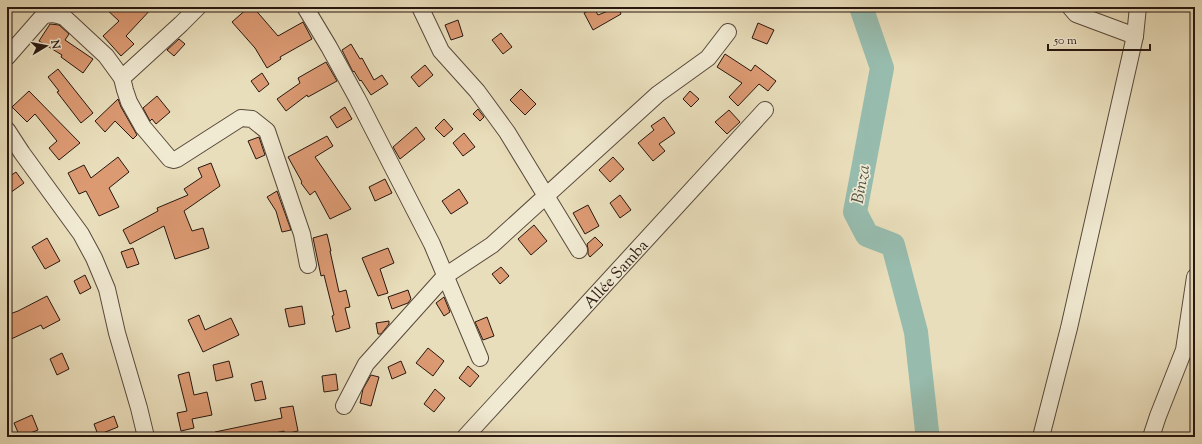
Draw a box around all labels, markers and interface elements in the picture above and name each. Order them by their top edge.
north arrow [26,26,66,66]
scale bar [1048,26,1150,52]
text: 50 m [1053,32,1077,50]
text: N [46,38,64,50]
water label: Binza [847,163,877,206]
street label: Allée Samba [579,235,655,315]

